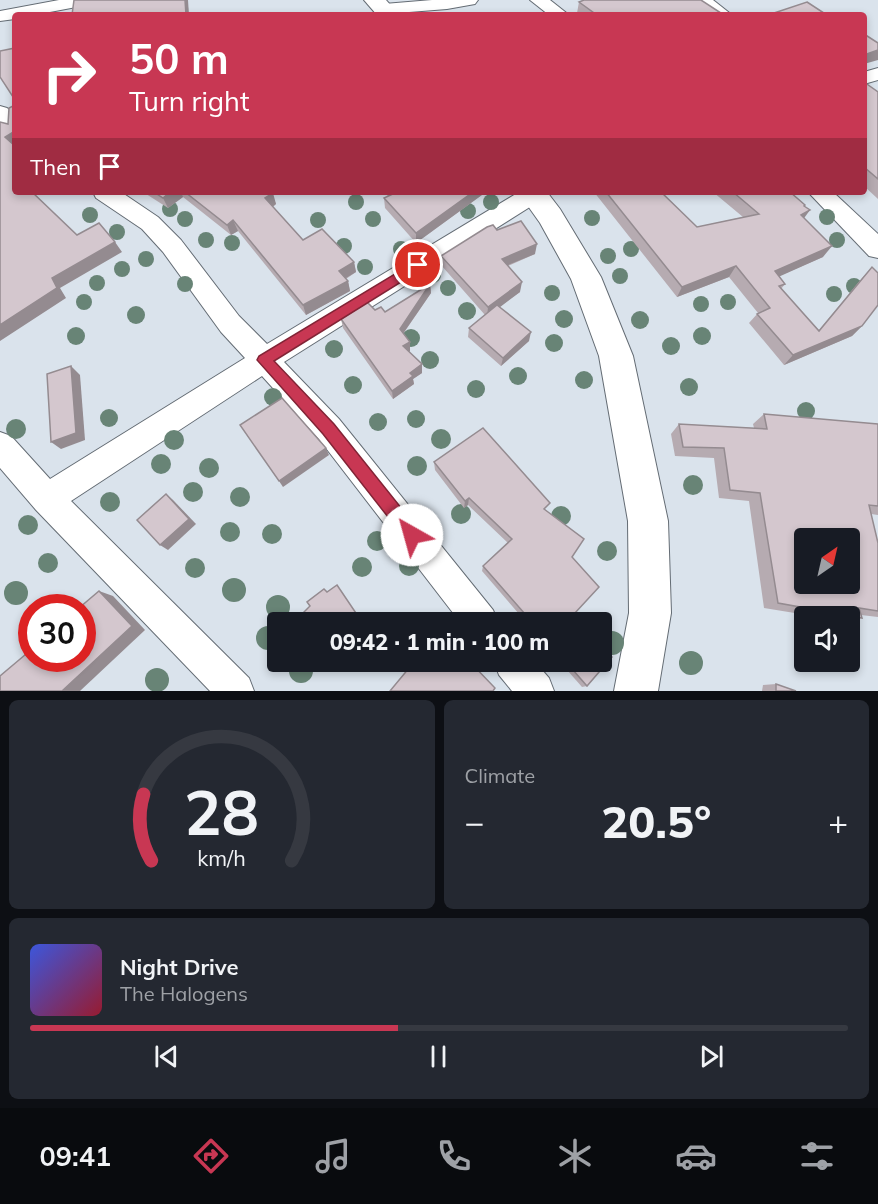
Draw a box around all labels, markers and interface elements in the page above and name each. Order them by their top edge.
text: 50 m [129,32,229,85]
icon: right [30,36,108,114]
text: Turn right [129,84,249,118]
icon: arrive [93,150,126,183]
text: Then [30,153,81,181]
pin [392,239,443,290]
icon: arrive [401,248,434,281]
position arrow [380,503,444,567]
north arrow [794,528,860,594]
map controls [794,528,860,672]
speed limit sign: 30 [18,594,96,672]
button: sound [794,606,860,672]
text: 09:42 · 1 min · 100 m [330,628,549,656]
text: Climate [465,763,535,788]
text: 28 [184,772,259,851]
text: 20.5° [601,793,711,849]
text: − [465,801,484,842]
text: + [828,801,848,842]
text: km/h [197,845,246,872]
text: Night Drive [120,953,239,981]
text: The Halogens [120,981,248,1006]
icon: previous [150,1040,183,1073]
icon: pause [422,1040,455,1073]
icon: next [695,1040,728,1073]
icon: directions [190,1135,232,1177]
icon: music [312,1135,354,1177]
icon: phone [433,1135,475,1177]
icon: climate [554,1135,596,1177]
icon: car [675,1135,717,1177]
icon: filters [796,1135,838,1177]
text: 09:41 [40,1139,111,1173]

